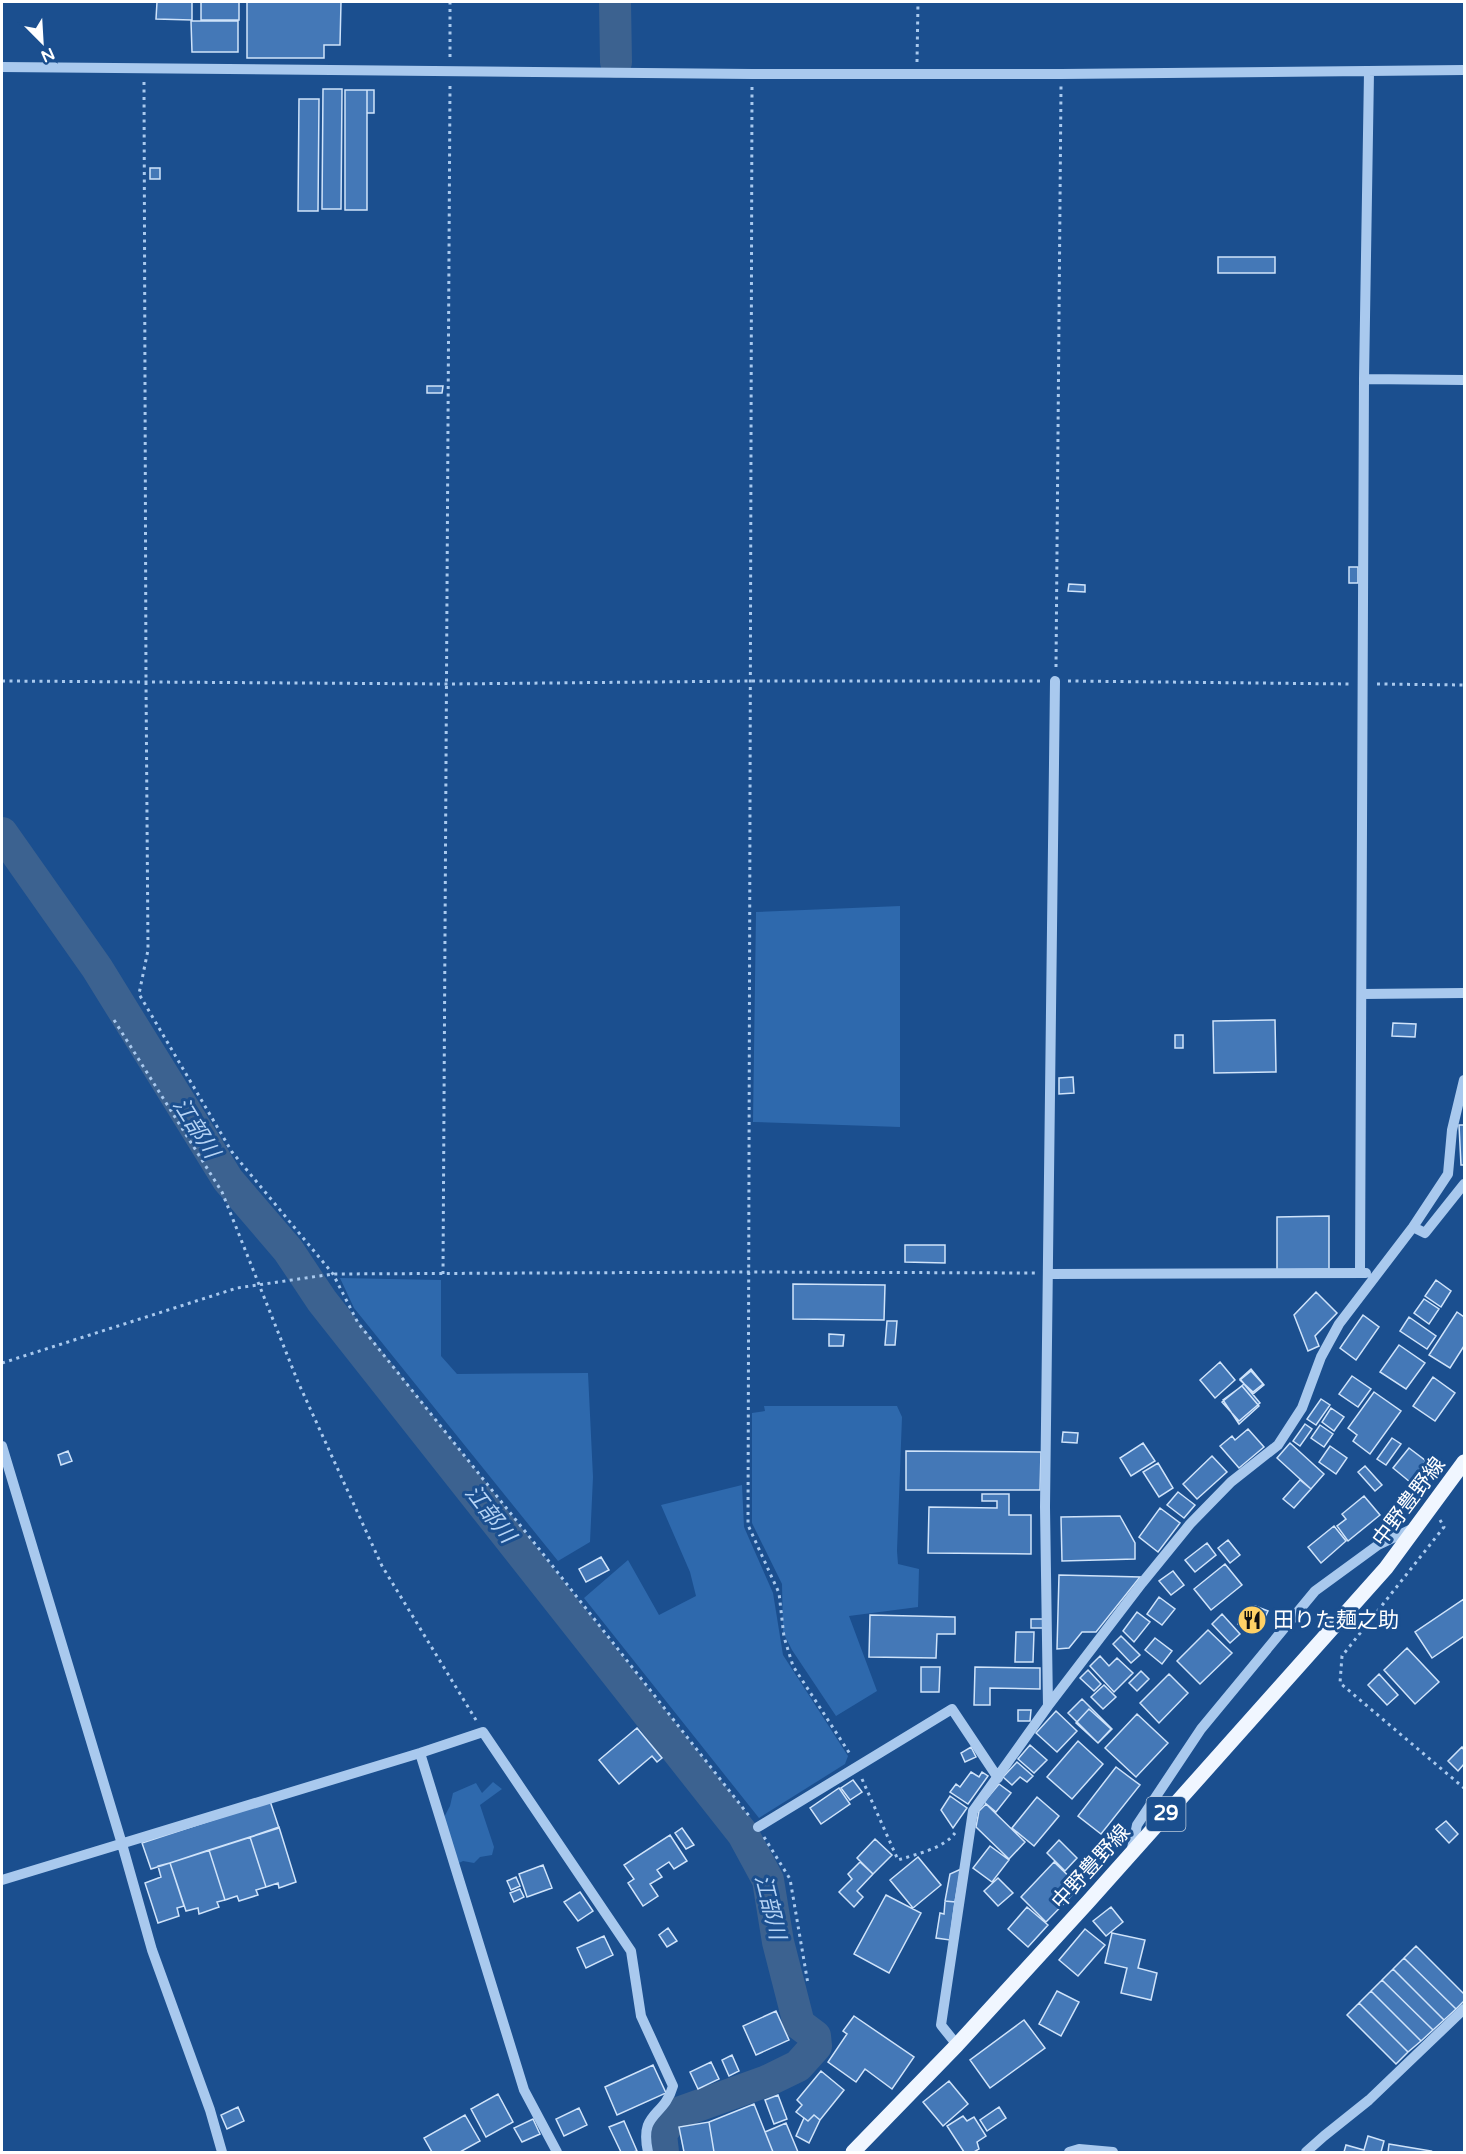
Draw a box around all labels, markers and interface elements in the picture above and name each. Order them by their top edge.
north arrow [12,12,72,72]
text: N [38,43,58,67]
water label: 江部川 [167,1093,226,1165]
street label: 中野豊野線 [1367,1453,1451,1551]
water label: 江部川 [459,1480,522,1550]
restaurant icon: 田りた麺之助 [1236,1604,1268,1636]
place label: 田りた麺之助 [1273,1608,1399,1633]
road number: 29 [1146,1797,1186,1831]
street label: 中野豊野線 [1047,1820,1135,1914]
water label: 江部川 [749,1872,791,1944]

